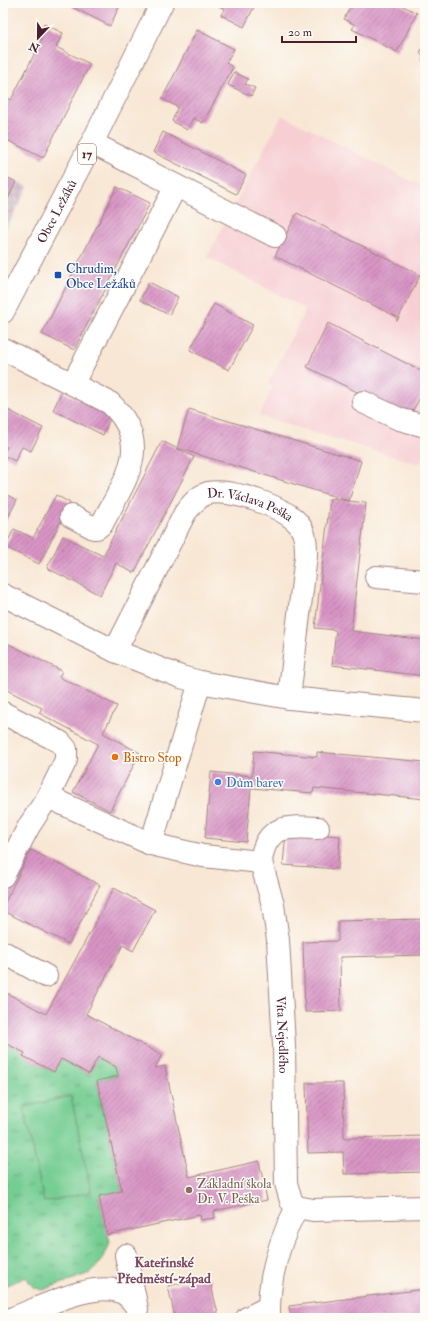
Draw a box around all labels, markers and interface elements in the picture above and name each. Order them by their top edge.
north arrow [18,18,58,58]
scale bar [282,18,356,44]
text: 20 m [288,25,313,40]
text: N [26,39,42,55]
road number: 17 [78,144,96,164]
street label: Obce Ležáků [34,177,80,246]
place label: Chrudim, Obce Ležáků [66,261,136,292]
marker: Chrudim, Obce Ležáků [53,270,63,280]
street label: Dr. Václava Peška [207,485,297,525]
place label: Bistro Stop [123,750,182,767]
marker: Bistro Stop [110,752,120,762]
place label: Dům barev [226,775,284,791]
marker: Dům barev [213,777,223,787]
street label: Víta Nejedlého [272,996,291,1074]
place label: Základní škola Dr. V. Peška [197,1176,272,1207]
marker: Základní škola Dr. V. Peška [184,1185,194,1195]
district label: Kateřinské Předměstí-západ [117,1254,211,1288]

